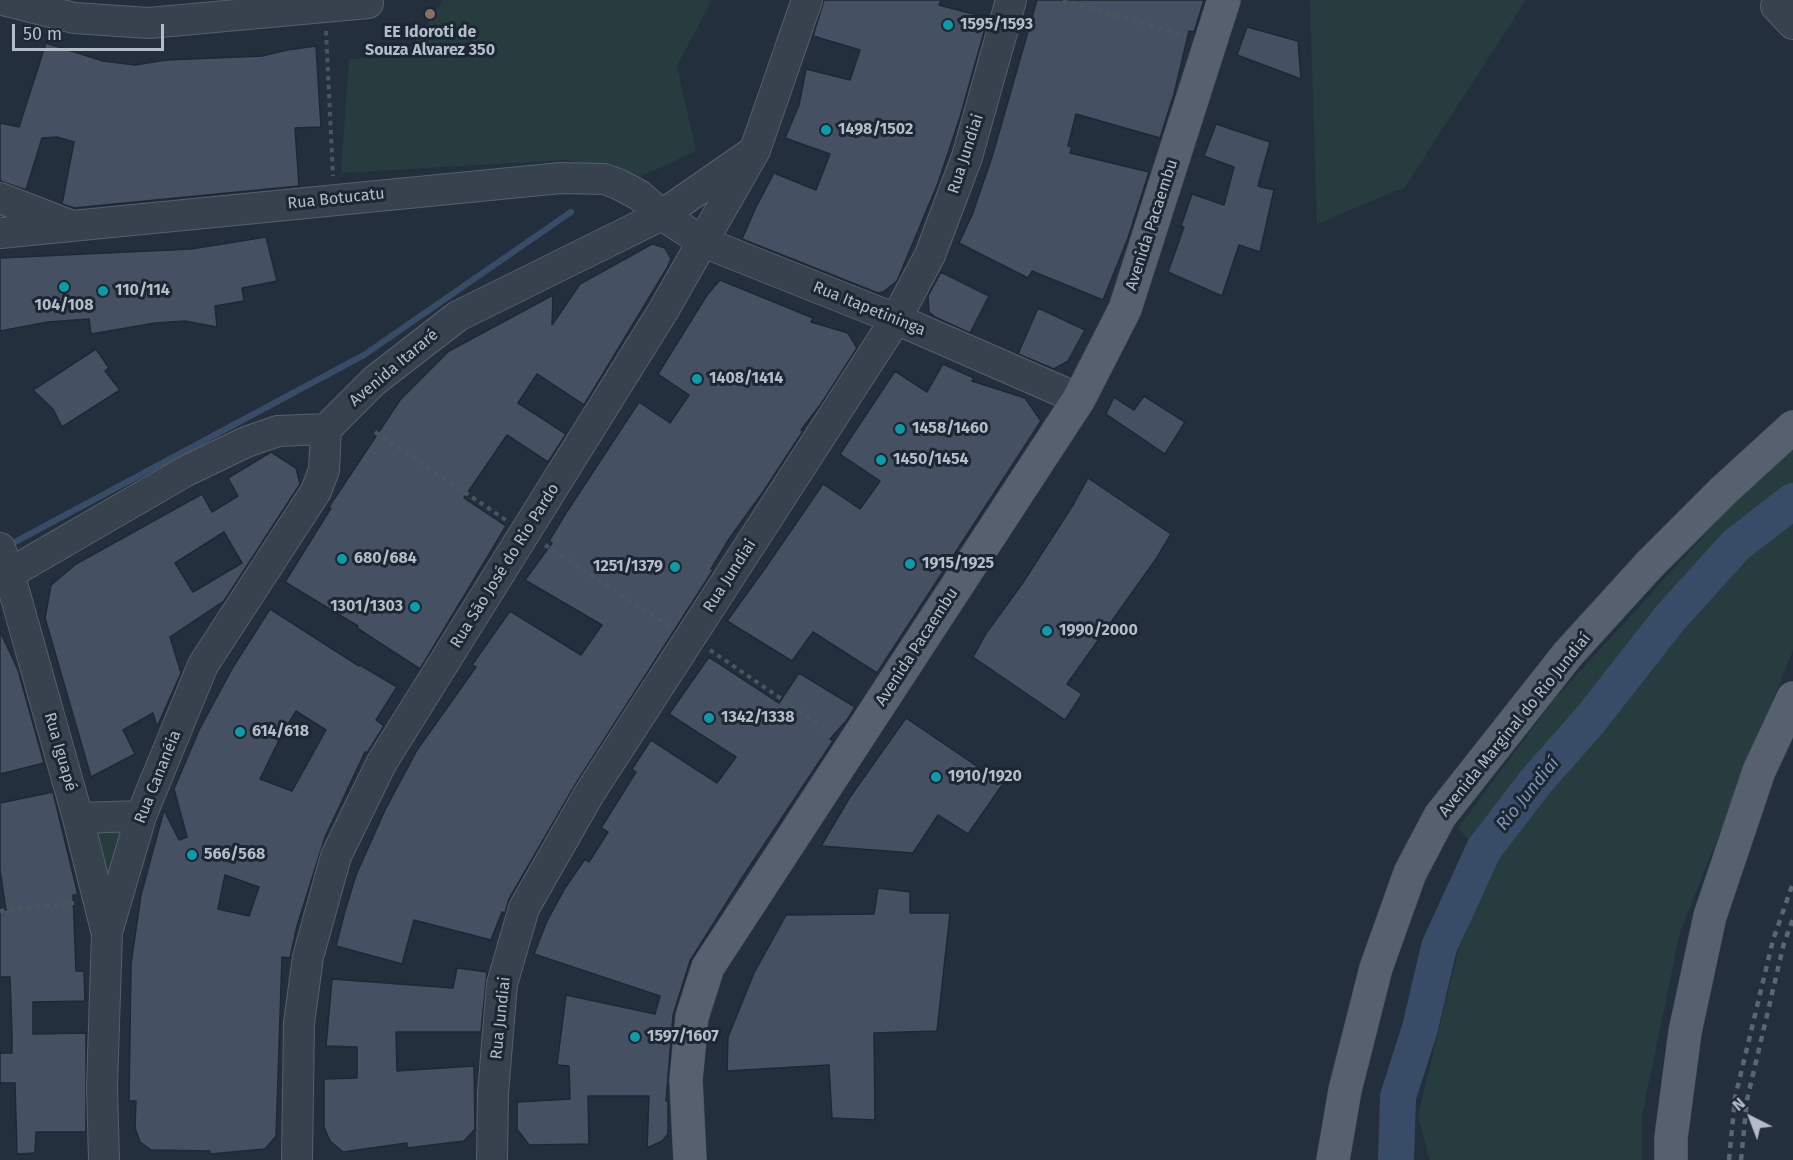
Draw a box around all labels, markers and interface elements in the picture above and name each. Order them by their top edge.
marker: EE Idoroti de Souza Alvarez 350 [423,7,437,21]
scale bar [15,12,166,50]
place label: 1595/1593 [960,15,1033,35]
marker: 1595/1593 [941,18,955,32]
text: 50 m [23,23,62,45]
place label: EE Idoroti de Souza Alvarez 350 [365,23,495,61]
street label: Rua Jundiai [944,112,988,196]
place label: 1498/1502 [838,120,913,140]
marker: 1498/1502 [819,123,833,137]
street label: Avenida Pacaembu [1122,157,1182,293]
street label: Rua Botucatu [287,184,385,214]
street label: Rua Itapetininga [810,278,928,340]
marker: 104/108 [57,280,71,294]
place label: 110/114 [115,281,170,301]
marker: 110/114 [96,284,110,298]
place label: 104/108 [35,296,93,316]
street label: Avenida Itararé [346,325,442,411]
place label: 1408/1414 [709,369,783,389]
marker: 1408/1414 [690,372,704,386]
place label: 1458/1460 [912,419,988,439]
marker: 1458/1460 [893,422,907,436]
place label: 1450/1454 [893,450,969,470]
marker: 1450/1454 [874,453,888,467]
street label: Rua São José do Rio Pardo [446,480,564,652]
street label: Rua Jundiai [699,536,761,616]
place label: 680/684 [354,549,417,569]
marker: 680/684 [335,552,349,566]
place label: 1915/1925 [922,554,994,574]
place label: 1251/1379 [593,557,663,577]
marker: 1915/1925 [903,557,917,571]
marker: 1251/1379 [668,560,682,574]
street label: Avenida Pacaembu [872,584,962,710]
place label: 1301/1303 [330,597,403,617]
marker: 1301/1303 [408,600,422,614]
place label: 1990/2000 [1059,621,1138,641]
marker: 1990/2000 [1040,624,1054,638]
street label: Avenida Marginal do Rio Jundiaí [1435,629,1595,821]
place label: 1342/1338 [721,708,794,728]
street label: Rua Iguapé [40,710,80,794]
marker: 1342/1338 [702,711,716,725]
place label: 614/618 [252,722,309,742]
marker: 614/618 [233,725,247,739]
street label: Rua Cananéia [131,728,185,826]
water label: Rio Jundiaí [1492,753,1564,835]
place label: 1910/1920 [948,767,1022,787]
marker: 1910/1920 [929,770,943,784]
place label: 566/568 [204,845,265,865]
marker: 566/568 [185,848,199,862]
street label: Rua Jundiai [487,976,515,1060]
place label: 1597/1607 [647,1027,719,1047]
marker: 1597/1607 [628,1030,642,1044]
north arrow [1721,1088,1781,1148]
text: N [1728,1094,1749,1115]

